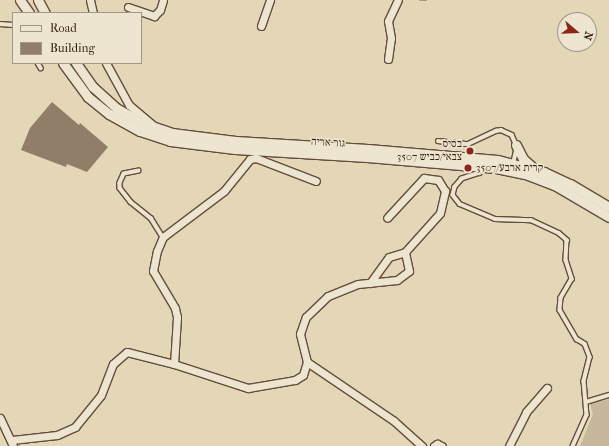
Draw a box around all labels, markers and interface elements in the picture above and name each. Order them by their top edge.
legend [12,12,142,64]
north arrow [557,12,597,52]
text: Road [50,21,77,35]
text: N [580,30,595,42]
text: Building [50,41,95,55]
street label: גור אריה [311,136,345,150]
place label: בסיס צבאי/כביש 3507 [397,138,462,164]
marker: בסיס צבאי/כביש 3507 [465,146,475,156]
place label: קרית ארבע/3507 [476,161,543,175]
marker: קרית ארבע/3507 [463,163,473,173]

